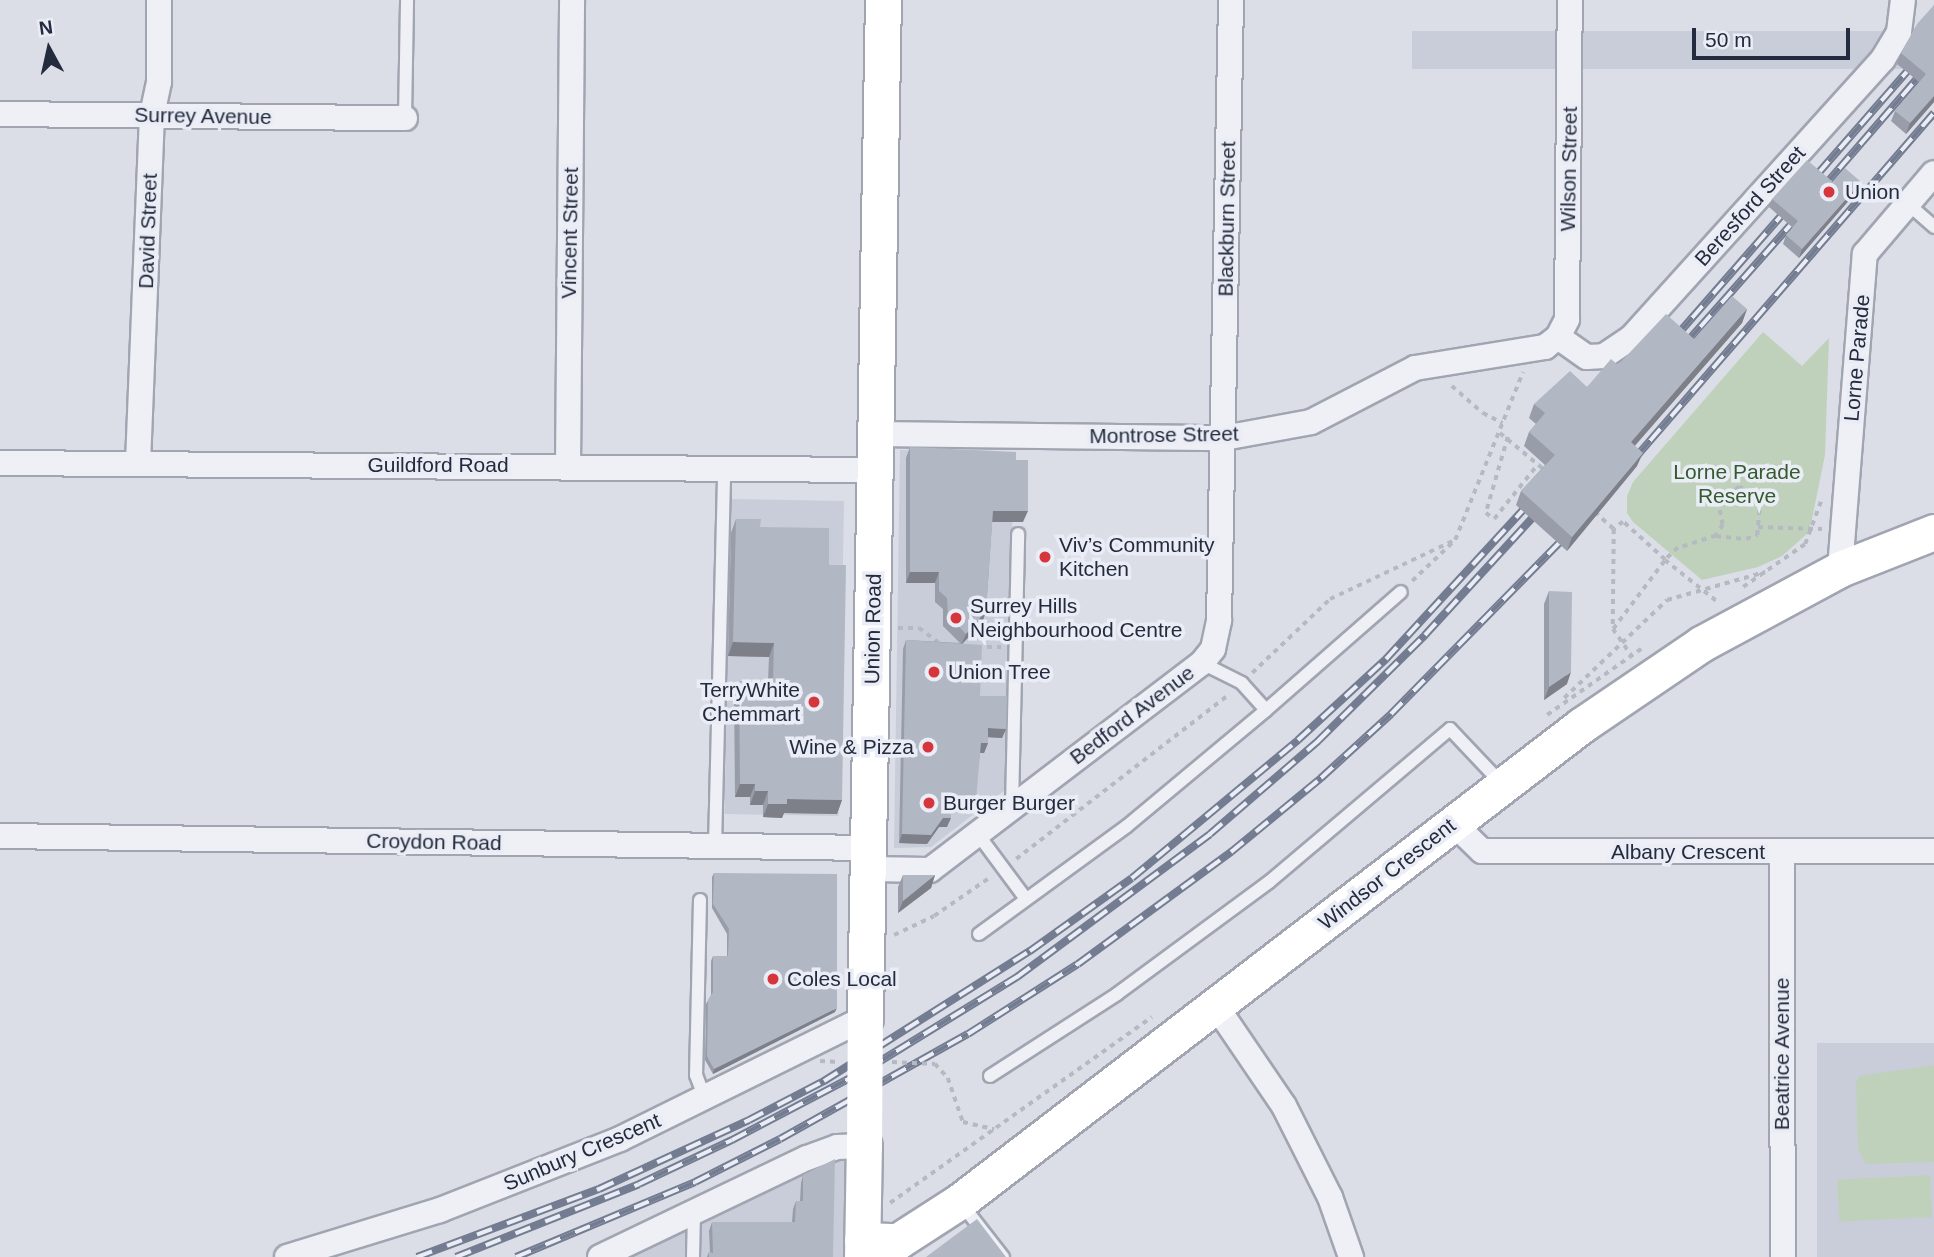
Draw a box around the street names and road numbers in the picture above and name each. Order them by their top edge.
street label: Surrey Avenue [134,102,272,130]
street label: Wilson Street [1555,106,1583,232]
street label: Blackburn Street [1213,141,1241,297]
street label: Beresford Street [1689,141,1811,271]
street label: Vincent Street [556,167,584,299]
street label: David Street [133,173,163,289]
street label: Lorne Parade [1839,294,1875,422]
street label: Montrose Street [1089,421,1239,449]
street label: Guildford Road [367,452,509,478]
street label: Union Road [859,573,887,685]
street label: Bedford Avenue [1064,660,1200,770]
street label: Windsor Crescent [1313,813,1461,935]
street label: Croydon Road [366,828,502,856]
street label: Albany Crescent [1611,839,1765,865]
street label: Beatrice Avenue [1769,977,1795,1131]
street label: Sunbury Crescent [500,1108,664,1196]

